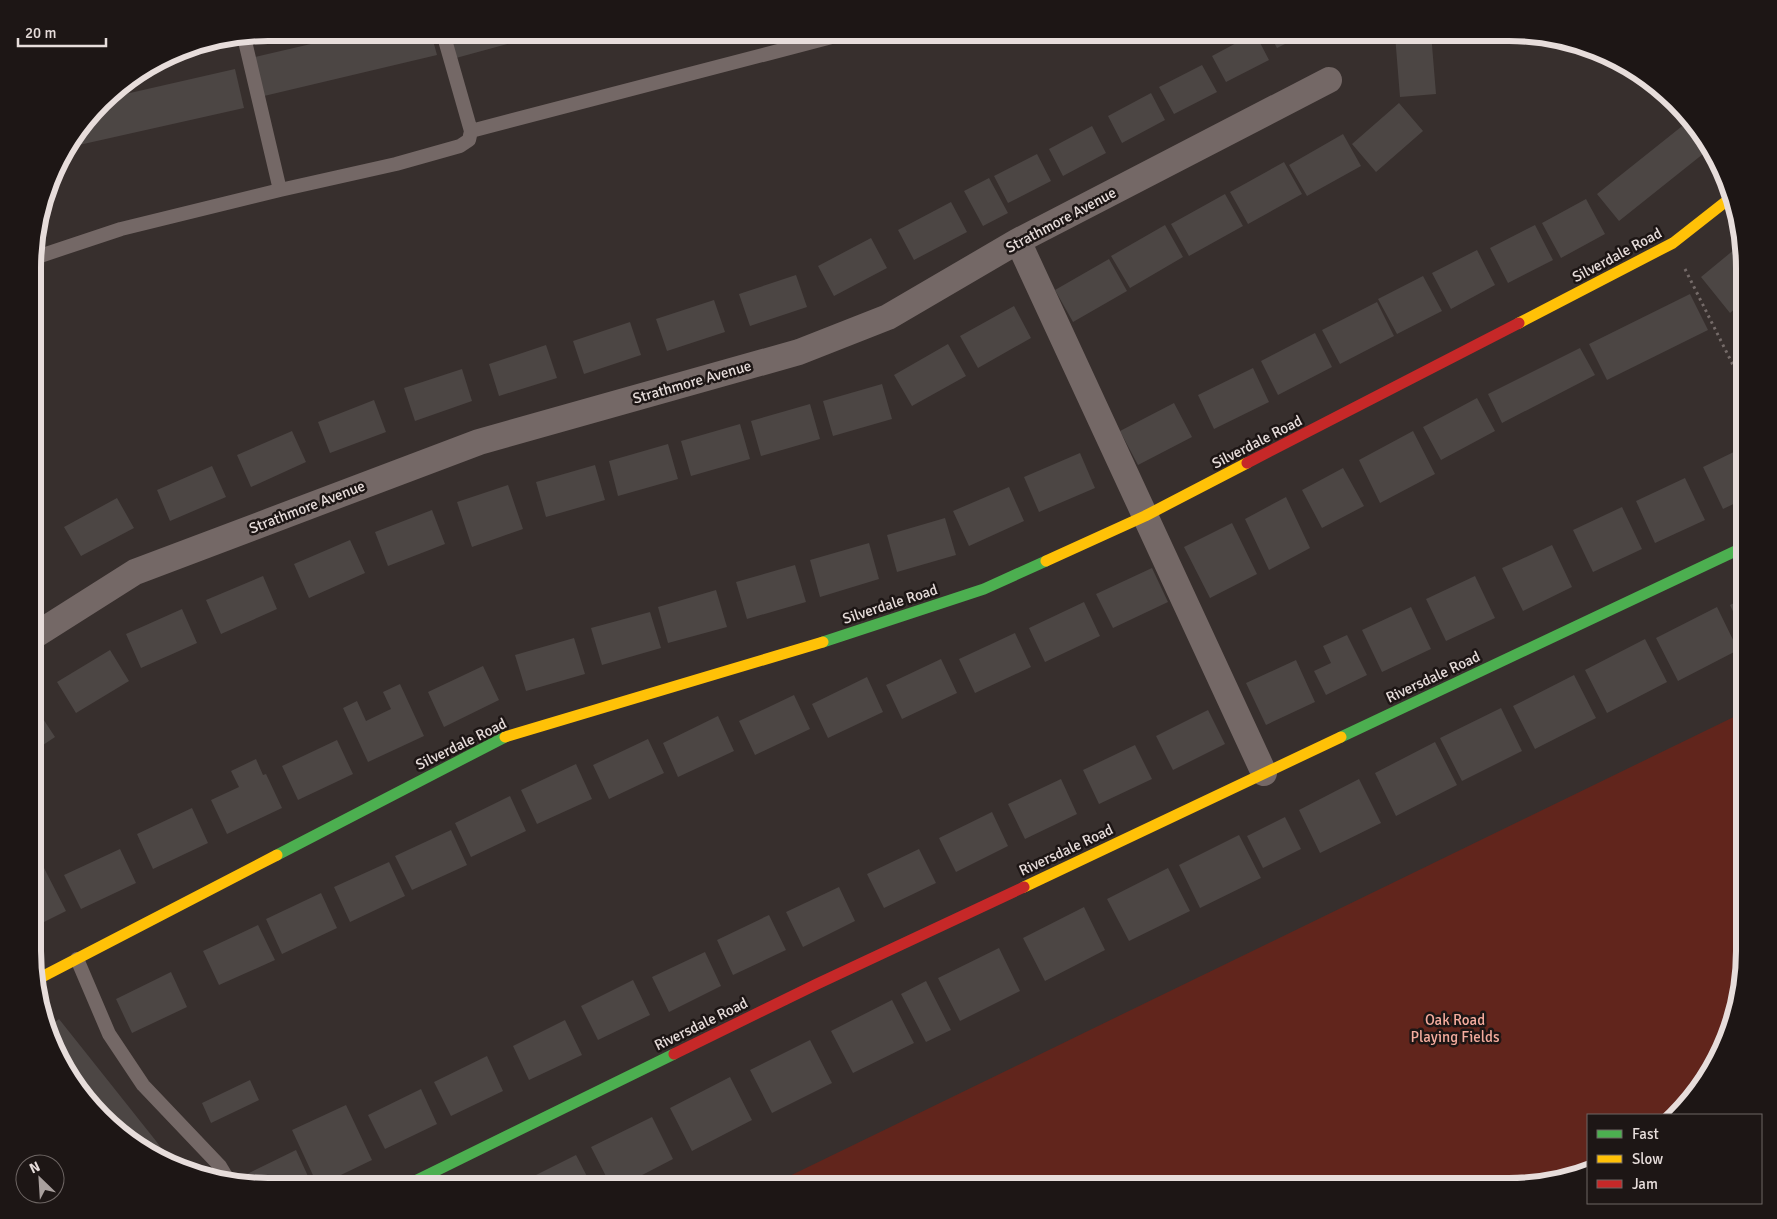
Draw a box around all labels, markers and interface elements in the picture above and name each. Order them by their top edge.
scale bar [18,15,105,47]
text: 20 m [25,24,56,42]
street label: Strathmore Avenue [1003,183,1119,257]
street label: Silverdale Road [1569,224,1665,286]
street label: Strathmore Avenue [631,356,753,408]
street label: Silverdale Road [1209,412,1305,472]
street label: Strathmore Avenue [247,477,367,537]
street label: Silverdale Road [840,580,940,628]
street label: Riversdale Road [1383,647,1483,707]
street label: Silverdale Road [413,714,509,774]
street label: Riversdale Road [1016,820,1116,880]
street label: Riversdale Road [651,994,751,1054]
park label: Oak Road Playing Fields [1410,1011,1500,1046]
legend [1587,1114,1762,1204]
text: Fast [1632,1125,1659,1143]
text: Slow [1632,1150,1663,1168]
north arrow [15,1154,65,1204]
text: N [27,1158,43,1177]
text: Jam [1632,1175,1658,1193]

